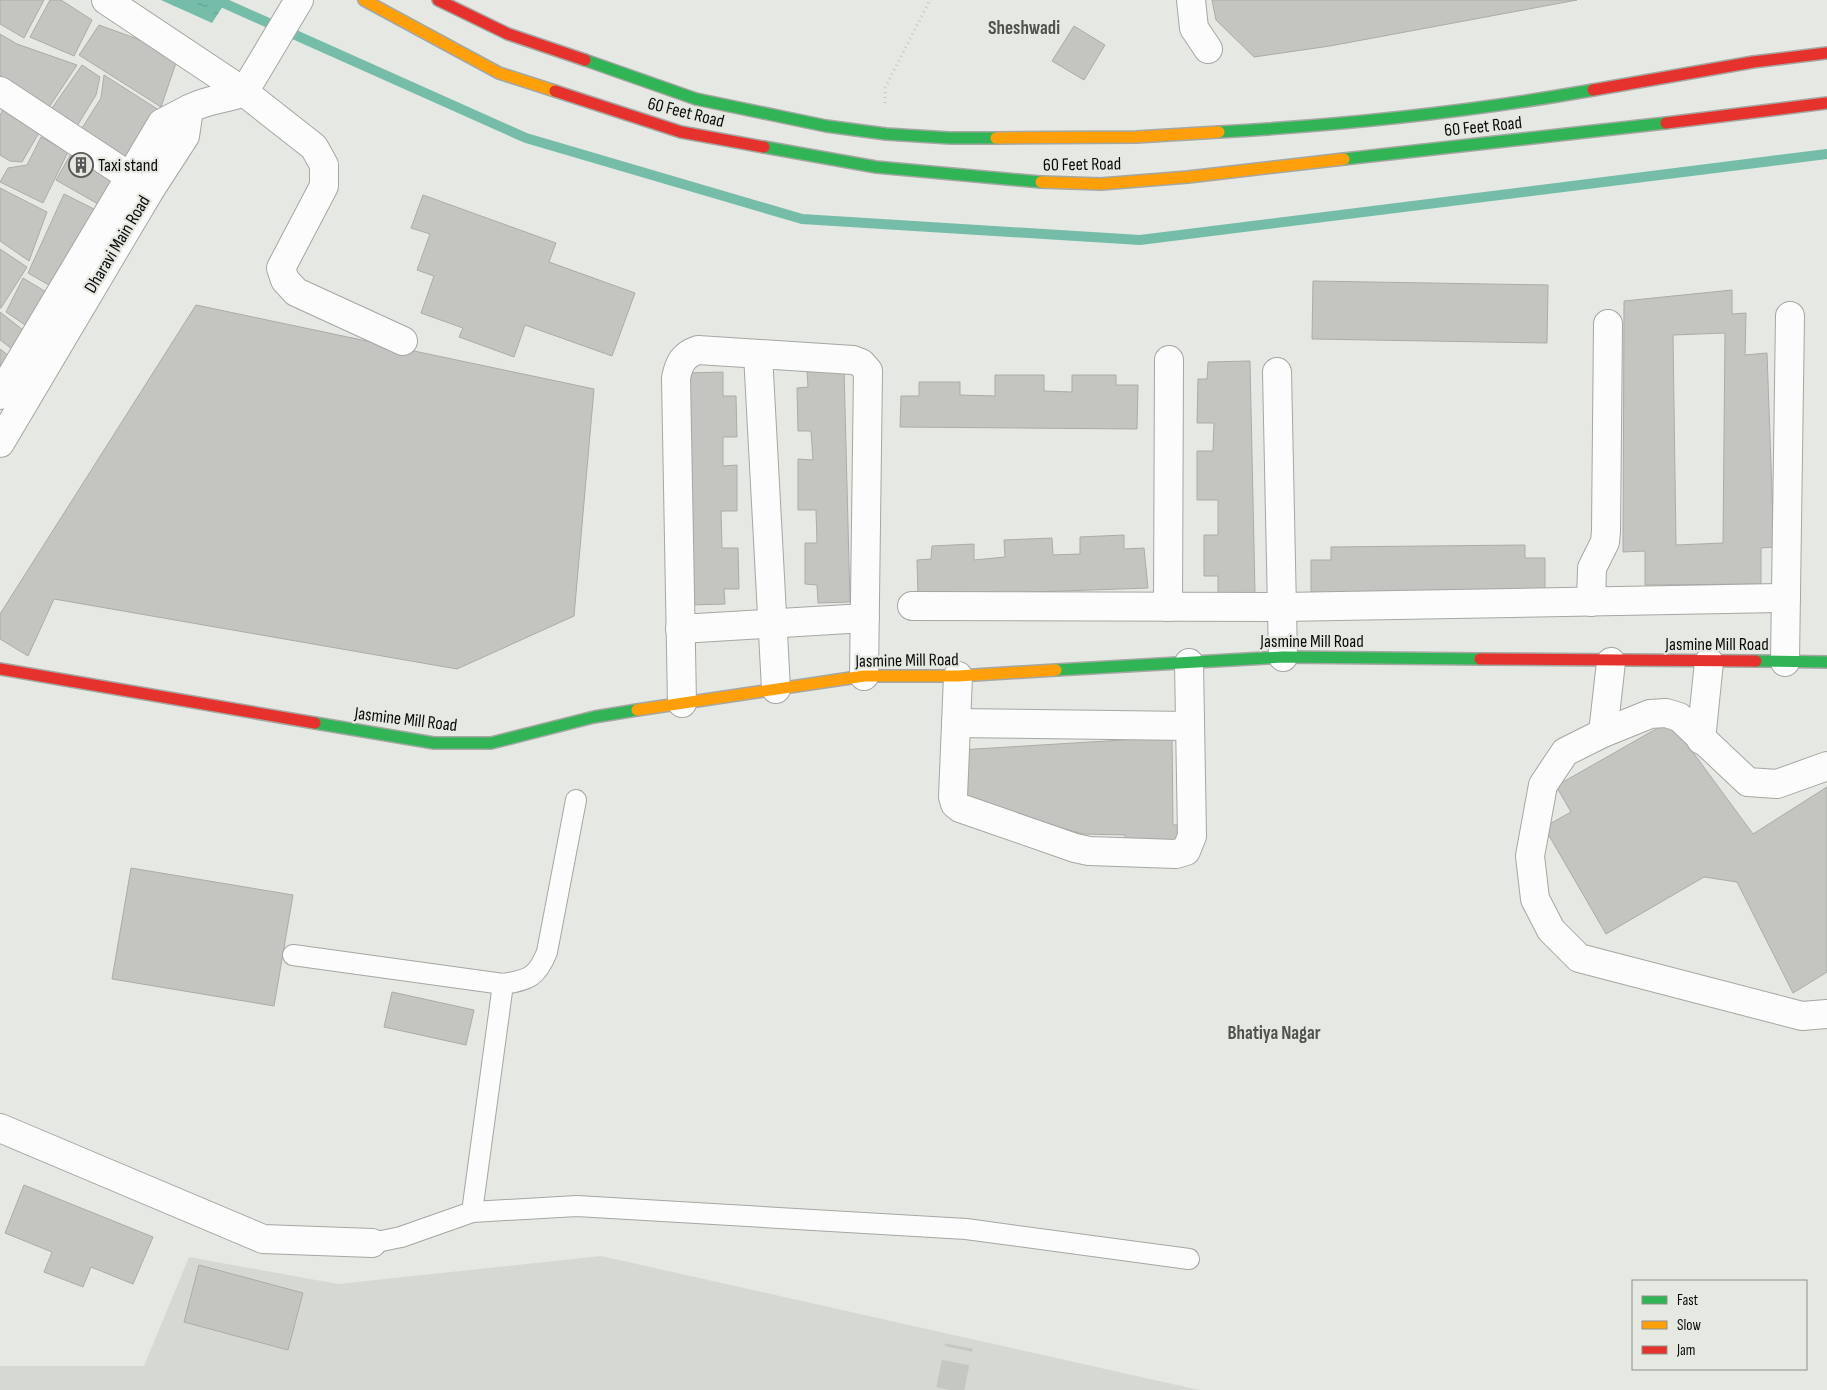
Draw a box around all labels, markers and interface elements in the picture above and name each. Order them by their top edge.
district label: Sheshwadi [988,17,1060,40]
street label: 60 Feet Road [645,93,726,132]
street label: 60 Feet Road [1443,112,1523,141]
building icon: Taxi stand [68,152,94,178]
street label: 60 Feet Road [1043,153,1121,176]
place label: Taxi stand [98,155,158,176]
street label: Dharavi Main Road [80,192,155,297]
street label: Jasmine Mill Road [1259,631,1364,652]
street label: Jasmine Mill Road [1664,634,1769,655]
street label: Jasmine Mill Road [854,649,959,672]
street label: Jasmine Mill Road [352,703,459,736]
district label: Bhatiya Nagar [1227,1022,1321,1045]
legend [1632,1280,1807,1370]
text: Fast [1677,1291,1699,1310]
text: Slow [1677,1316,1701,1335]
text: Jam [1676,1341,1695,1360]

